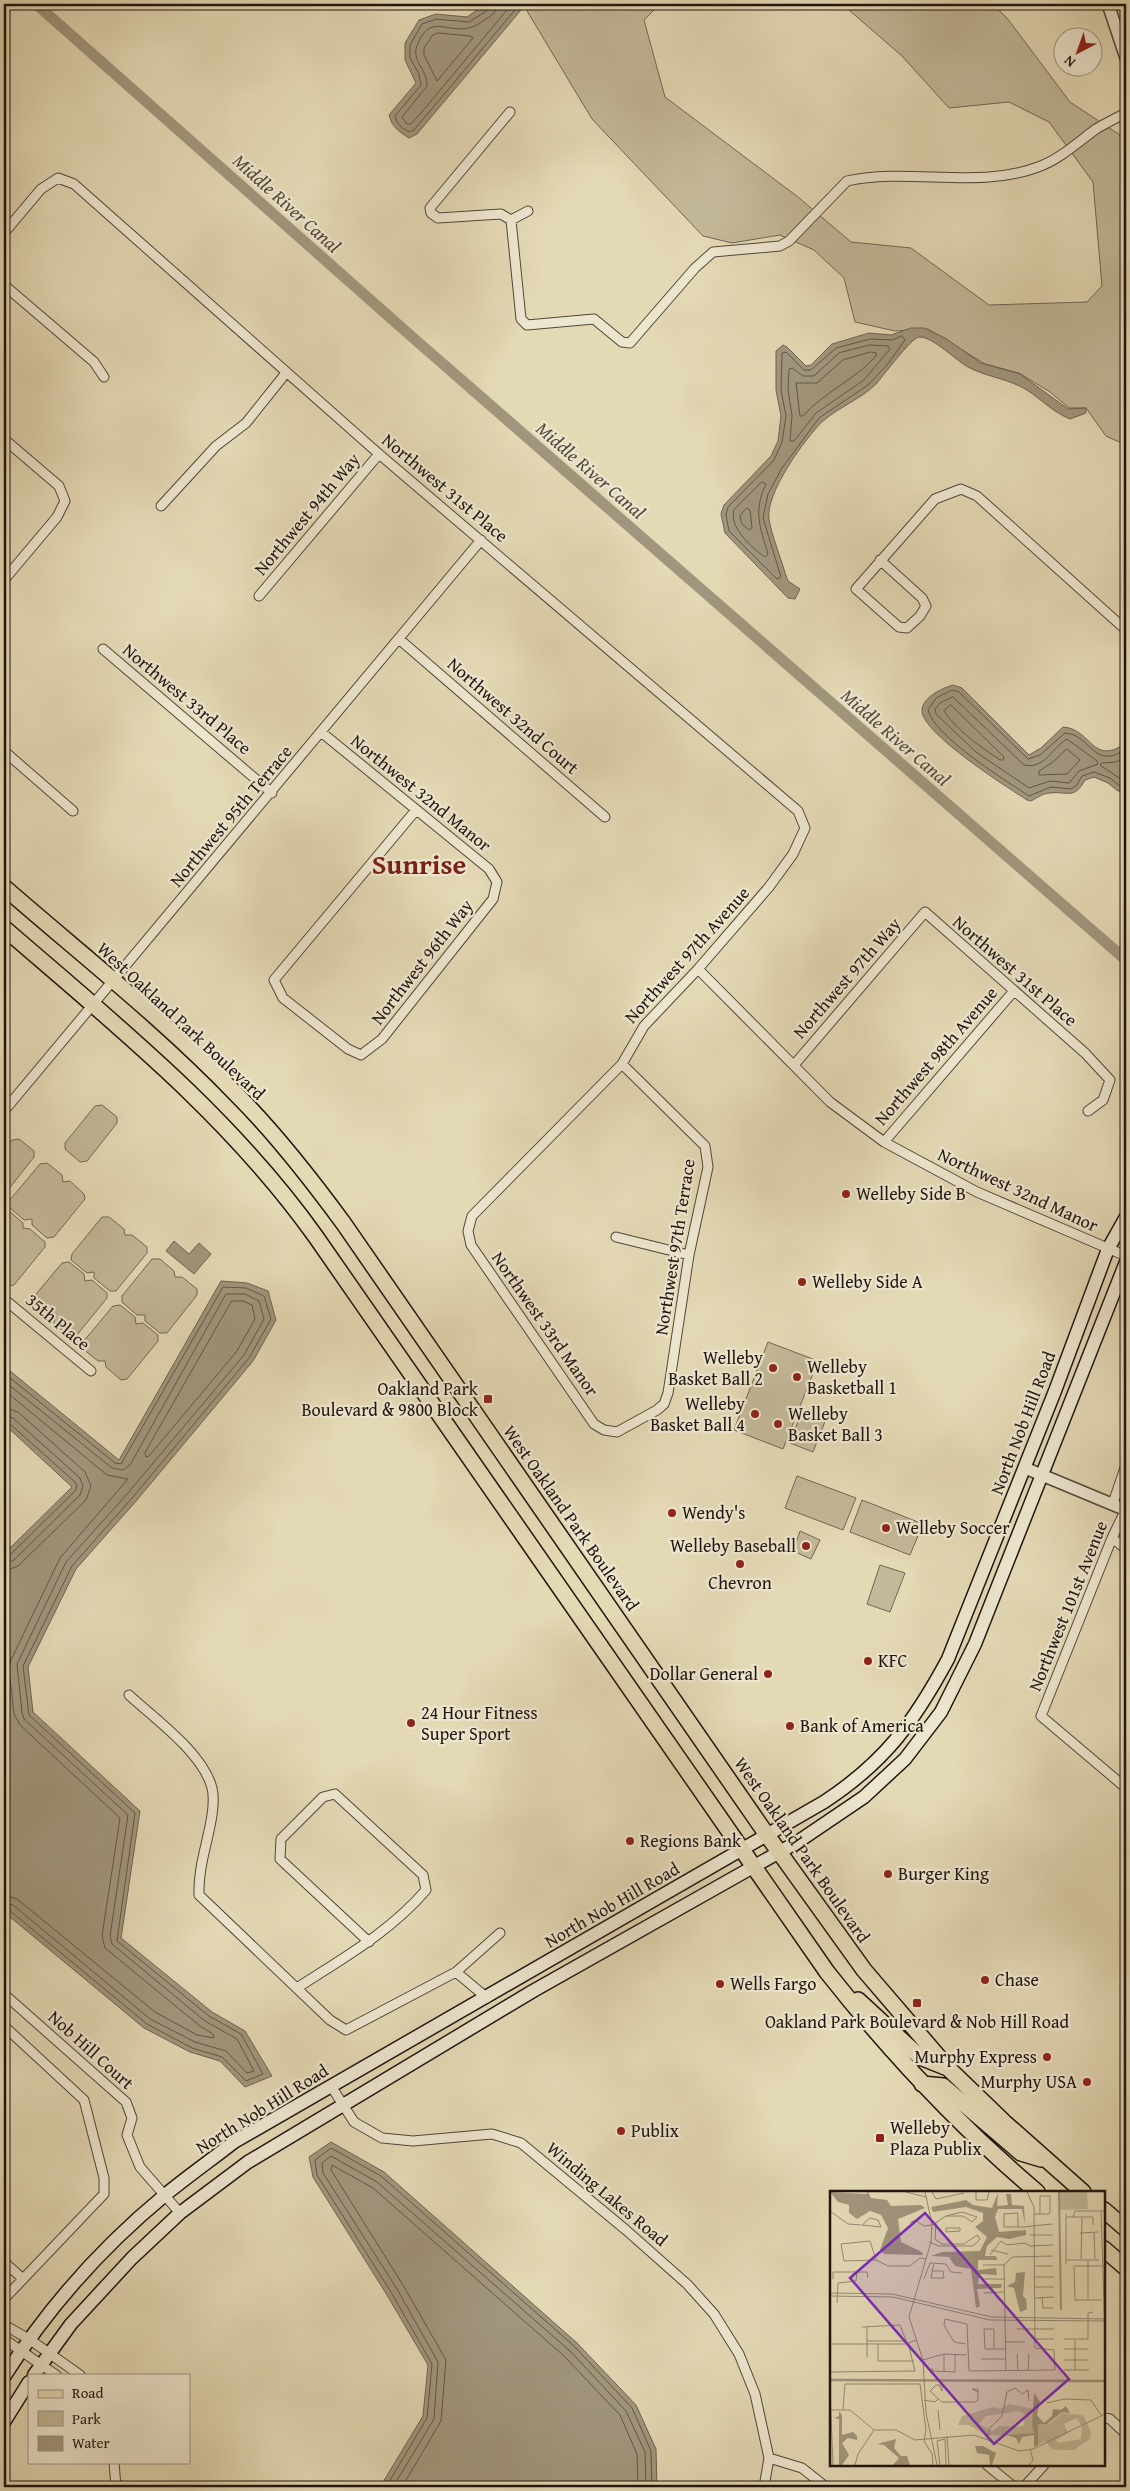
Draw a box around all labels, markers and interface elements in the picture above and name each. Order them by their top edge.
north arrow [1052,28,1102,78]
text: N [1059,51,1080,72]
water label: Middle River Canal [227,147,347,259]
water label: Middle River Canal [530,415,652,526]
street label: Northwest 31st Place [376,427,514,549]
street label: Northwest 94th Way [247,446,366,581]
street label: Northwest 33rd Place [117,637,258,761]
street label: Northwest 32nd Court [442,651,586,781]
water label: Middle River Canal [835,682,957,793]
street label: Northwest 32nd Manor [345,727,498,858]
street label: Northwest 95th Terrace [163,739,298,893]
district label: Sunrise [372,843,466,884]
street label: Northwest 97th Avenue [618,880,756,1029]
street label: Northwest 96th Way [364,893,479,1030]
street label: Northwest 31st Place [947,909,1084,1033]
street label: Northwest 97th Way [786,911,907,1044]
street label: West Oakland Park Boulevard [91,935,272,1106]
street label: Northwest 98th Avenue [868,980,1004,1131]
street label: Northwest 32nd Manor [934,1141,1103,1239]
street label: Northwest 97th Terrace [647,1157,702,1337]
place label: Welleby Side B [856,1180,966,1207]
marker: Welleby Side B [840,1188,852,1200]
street label: Northwest 33rd Manor [485,1246,606,1402]
place label: Welleby Side A [812,1268,923,1295]
marker: Welleby Side A [796,1276,808,1288]
street label: 35th Place [20,1286,97,1357]
place label: Welleby Basket Ball 2 [668,1344,763,1392]
street label: North Nob Hill Road [983,1347,1062,1499]
place label: Welleby Basketball 1 [807,1353,897,1401]
marker: Welleby Basket Ball 2 [767,1362,779,1374]
marker: Welleby Basketball 1 [791,1371,803,1383]
place label: Oakland Park Boulevard & 9800 Block [301,1375,479,1423]
place label: Welleby Basket Ball 4 [650,1390,745,1438]
marker: Oakland Park Boulevard & 9800 Block [482,1393,494,1405]
place label: Welleby Basket Ball 3 [788,1400,883,1448]
marker: Welleby Basket Ball 4 [749,1408,761,1420]
marker: Welleby Basket Ball 3 [772,1418,784,1430]
street label: West Oakland Park Boulevard [497,1419,646,1617]
place label: Wendy's [682,1499,746,1526]
marker: Wendy's [666,1507,678,1519]
place label: Welleby Soccer [896,1514,1010,1541]
street label: Northwest 101st Avenue [1021,1516,1114,1695]
marker: Welleby Soccer [880,1522,892,1534]
place label: Welleby Baseball [670,1532,796,1559]
marker: Welleby Baseball [800,1540,812,1552]
marker: Chevron [734,1558,746,1570]
place label: Chevron [708,1569,772,1596]
place label: KFC [878,1647,907,1674]
marker: KFC [862,1655,874,1667]
place label: Dollar General [649,1660,758,1687]
marker: Dollar General [762,1668,774,1680]
place label: 24 Hour Fitness Super Sport [421,1699,538,1747]
place label: Bank of America [800,1712,924,1739]
marker: 24 Hour Fitness Super Sport [405,1717,417,1729]
marker: Bank of America [784,1720,796,1732]
street label: West Oakland Park Boulevard [728,1751,877,1949]
place label: Regions Bank [640,1827,742,1854]
marker: Regions Bank [624,1835,636,1847]
street label: North Nob Hill Road [539,1855,685,1954]
place label: Burger King [898,1860,989,1887]
marker: Burger King [882,1868,894,1880]
place label: Chase [995,1966,1039,1993]
place label: Wells Fargo [730,1970,816,1997]
marker: Chase [979,1974,991,1986]
marker: Wells Fargo [714,1978,726,1990]
marker: Oakland Park Boulevard & Nob Hill Road [911,1997,923,2009]
street label: Nob Hill Court [42,2004,141,2096]
place label: Oakland Park Boulevard & Nob Hill Road [765,2008,1069,2035]
place label: Murphy Express [914,2043,1037,2070]
marker: Murphy Express [1041,2051,1053,2063]
street label: North Nob Hill Road [190,2057,334,2160]
place label: Murphy USA [981,2068,1077,2095]
marker: Murphy USA [1081,2076,1093,2088]
place label: Welleby Plaza Publix [890,2114,982,2162]
place label: Publix [631,2117,680,2144]
marker: Publix [615,2125,627,2137]
marker: Welleby Plaza Publix [874,2132,886,2144]
street label: Winding Lakes Road [541,2135,674,2253]
inset map [830,2191,1105,2466]
legend [28,2374,190,2464]
text: Road [72,2382,103,2403]
text: Park [72,2408,101,2429]
text: Water [72,2432,110,2453]

